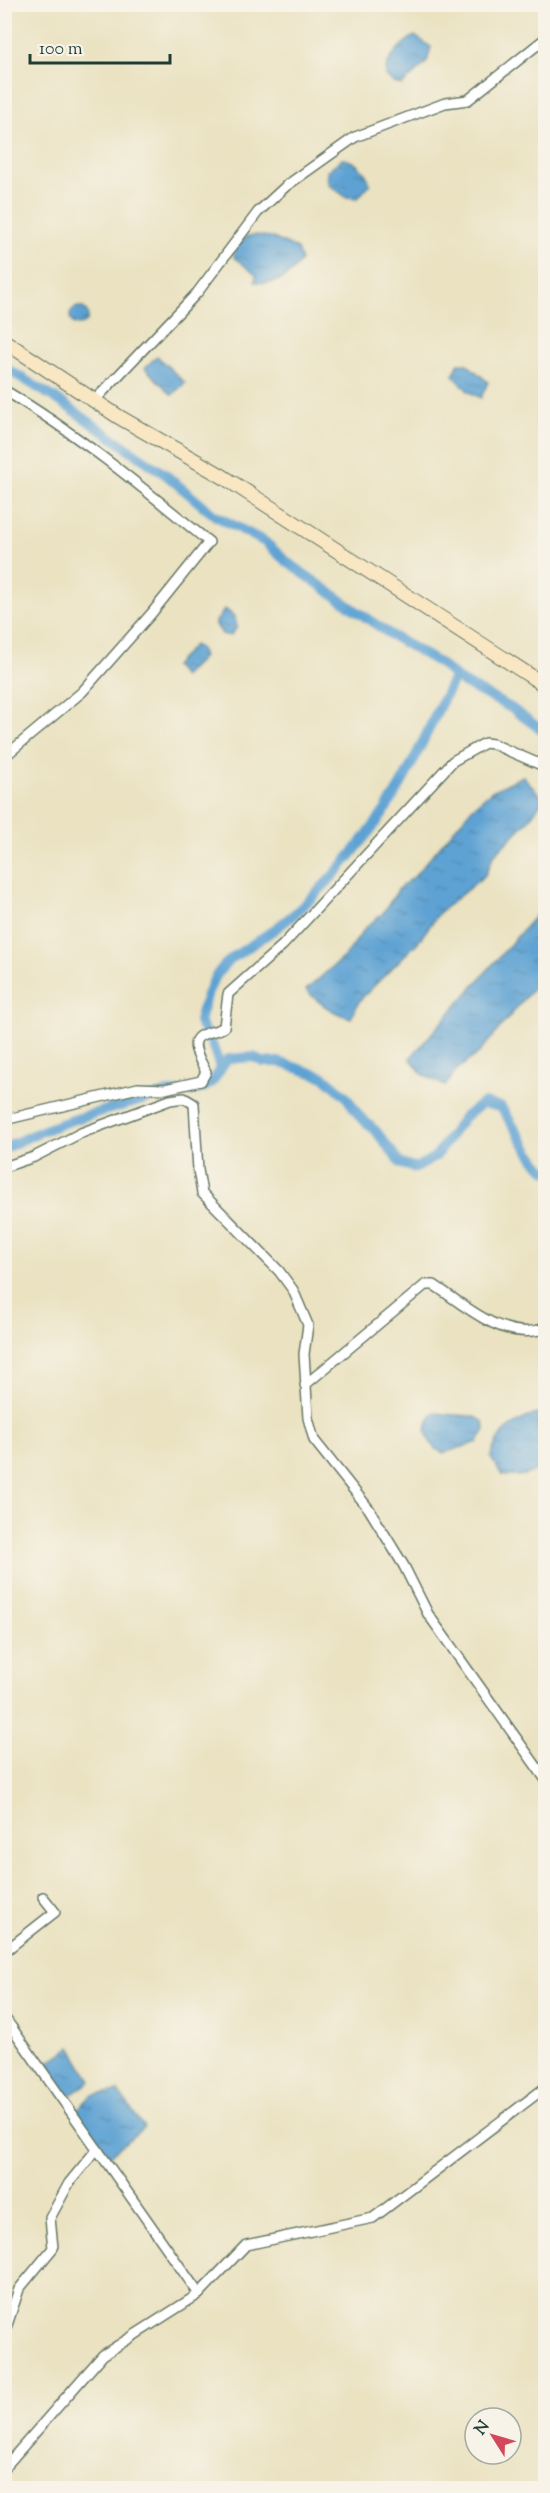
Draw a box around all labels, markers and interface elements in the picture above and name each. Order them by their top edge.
scale bar [30,27,170,65]
text: 100 m [39,37,83,63]
north arrow [463,2406,523,2466]
text: N [470,2416,496,2441]

